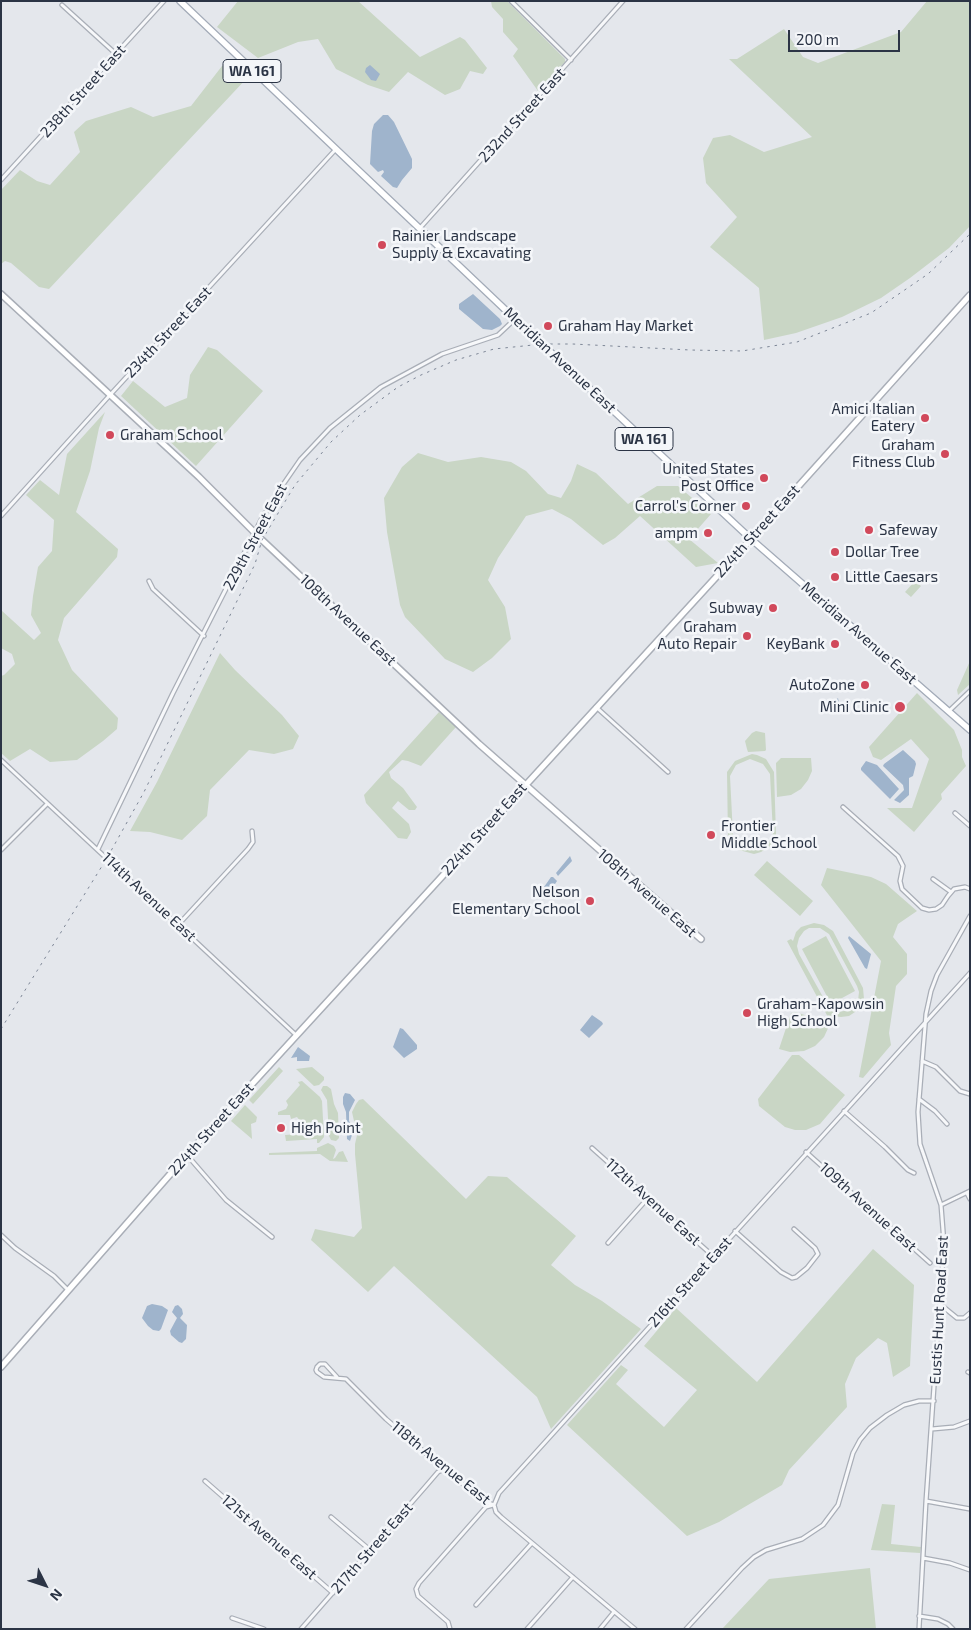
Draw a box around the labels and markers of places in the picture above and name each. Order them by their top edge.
place label: Rainier Landscape Supply & Excavating [392,227,531,262]
marker: Rainier Landscape Supply & Excavating [376,239,388,251]
place label: Graham Hay Market [558,317,693,335]
marker: Graham Hay Market [542,320,554,332]
place label: Amici Italian Eatery [831,400,915,435]
marker: Amici Italian Eatery [919,412,931,424]
place label: Graham School [120,426,223,444]
marker: Graham School [104,429,116,441]
place label: Graham Fitness Club [852,436,935,471]
marker: Graham Fitness Club [939,448,951,460]
place label: United States Post Office [662,460,754,495]
marker: United States Post Office [758,472,770,484]
place label: Carrol's Corner [635,497,736,515]
marker: Carrol's Corner [740,500,752,512]
place label: Safeway [879,521,938,539]
place label: ampm [655,524,698,542]
marker: Safeway [863,524,875,536]
marker: ampm [702,527,714,539]
place label: Dollar Tree [845,543,919,561]
marker: Dollar Tree [829,546,841,558]
place label: Little Caesars [845,568,938,586]
marker: Little Caesars [829,571,841,583]
place label: Subway [709,599,763,617]
marker: Subway [767,602,779,614]
place label: Graham Auto Repair [658,618,737,653]
marker: Graham Auto Repair [741,630,753,642]
place label: KeyBank [767,635,825,653]
marker: KeyBank [829,638,841,650]
place label: AutoZone [789,676,855,694]
marker: AutoZone [859,679,871,691]
place label: Mini Clinic [820,698,889,716]
marker: Mini Clinic [893,700,907,714]
place label: Frontier Middle School [721,817,817,852]
marker: Frontier Middle School [705,829,717,841]
place label: Nelson Elementary School [452,883,580,918]
marker: Nelson Elementary School [584,895,596,907]
place label: Graham-Kapowsin High School [757,995,884,1030]
marker: Graham-Kapowsin High School [741,1007,753,1019]
place label: High Point [291,1119,361,1137]
marker: High Point [275,1122,287,1134]

